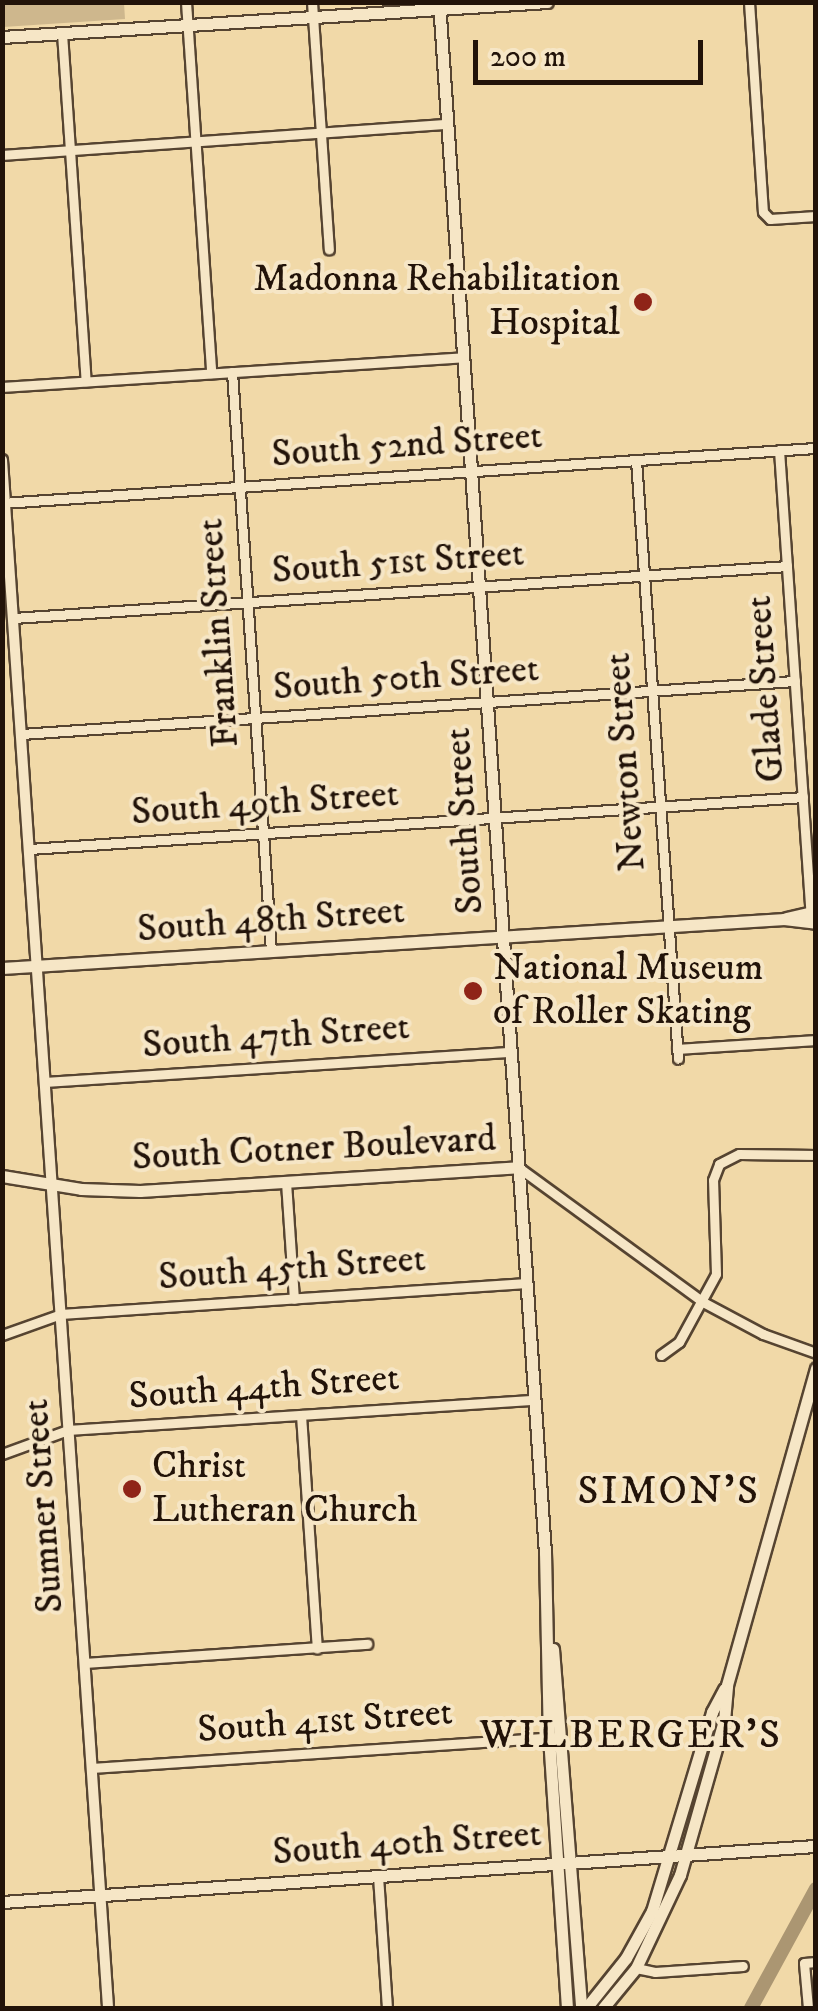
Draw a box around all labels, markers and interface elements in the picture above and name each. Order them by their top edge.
scale bar [478,20,708,82]
text: 200 m [490,39,566,76]
place label: Madonna Rehabilitation Hospital [254,257,620,346]
marker: Madonna Rehabilitation Hospital [630,289,656,315]
street label: South 52nd Street [270,414,544,478]
street label: Franklin Street [188,517,250,749]
street label: South 51st Street [270,531,526,595]
street label: Glade Street [737,594,795,784]
street label: South 50th Street [272,647,540,711]
street label: Newton Street [596,651,656,873]
street label: South Street [436,726,494,916]
street label: South 49th Street [130,772,400,836]
street label: South 48th Street [136,889,406,953]
place label: National Museum of Roller Skating [493,946,763,1036]
marker: National Museum of Roller Skating [462,980,484,1002]
street label: South 47th Street [141,1005,411,1069]
street label: South Cotner Boulevard [131,1117,497,1181]
street label: South 45th Street [157,1237,427,1301]
street label: South 44th Street [127,1356,401,1420]
street label: Sumner Street [14,1397,74,1615]
place label: Christ Lutheran Church [152,1444,417,1534]
district label: SIMON'S [577,1468,761,1516]
marker: Christ Lutheran Church [121,1478,143,1500]
street label: South 41st Street [196,1690,454,1754]
district label: WILBERGER'S [480,1712,782,1760]
street label: South 40th Street [271,1812,543,1876]

